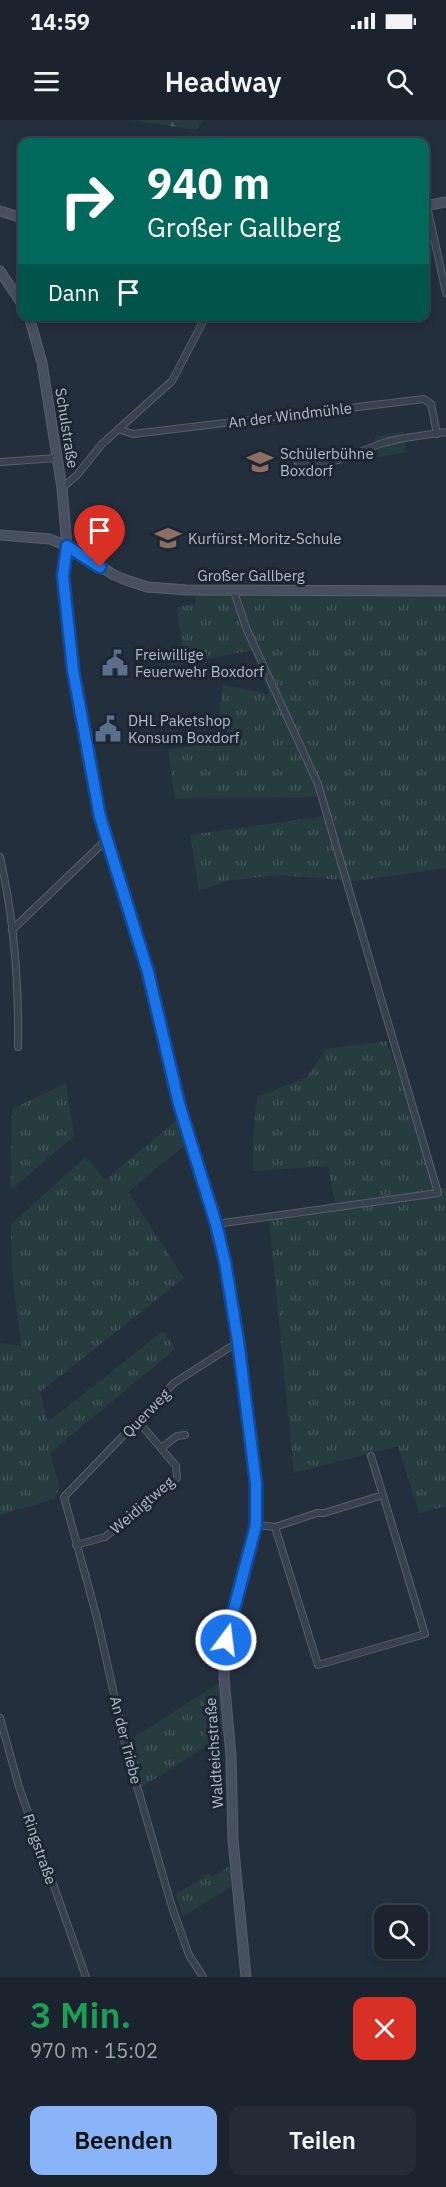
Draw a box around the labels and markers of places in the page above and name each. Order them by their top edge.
place label: Schülerbühne Boxdorf [280,444,374,480]
school or university icon: Schülerbühne Boxdorf [245,447,275,477]
pin [74,505,125,567]
school or university icon: Kurfürst-Moritz-Schule [153,523,183,553]
place label: Kurfürst-Moritz-Schule [188,529,342,548]
place label: Freiwillige Feuerwehr Boxdorf [135,645,264,681]
public building icon: Freiwillige Feuerwehr Boxdorf [100,648,130,678]
place label: DHL Paketshop Konsum Boxdorf [128,711,240,747]
public building icon: DHL Paketshop Konsum Boxdorf [93,714,123,744]

